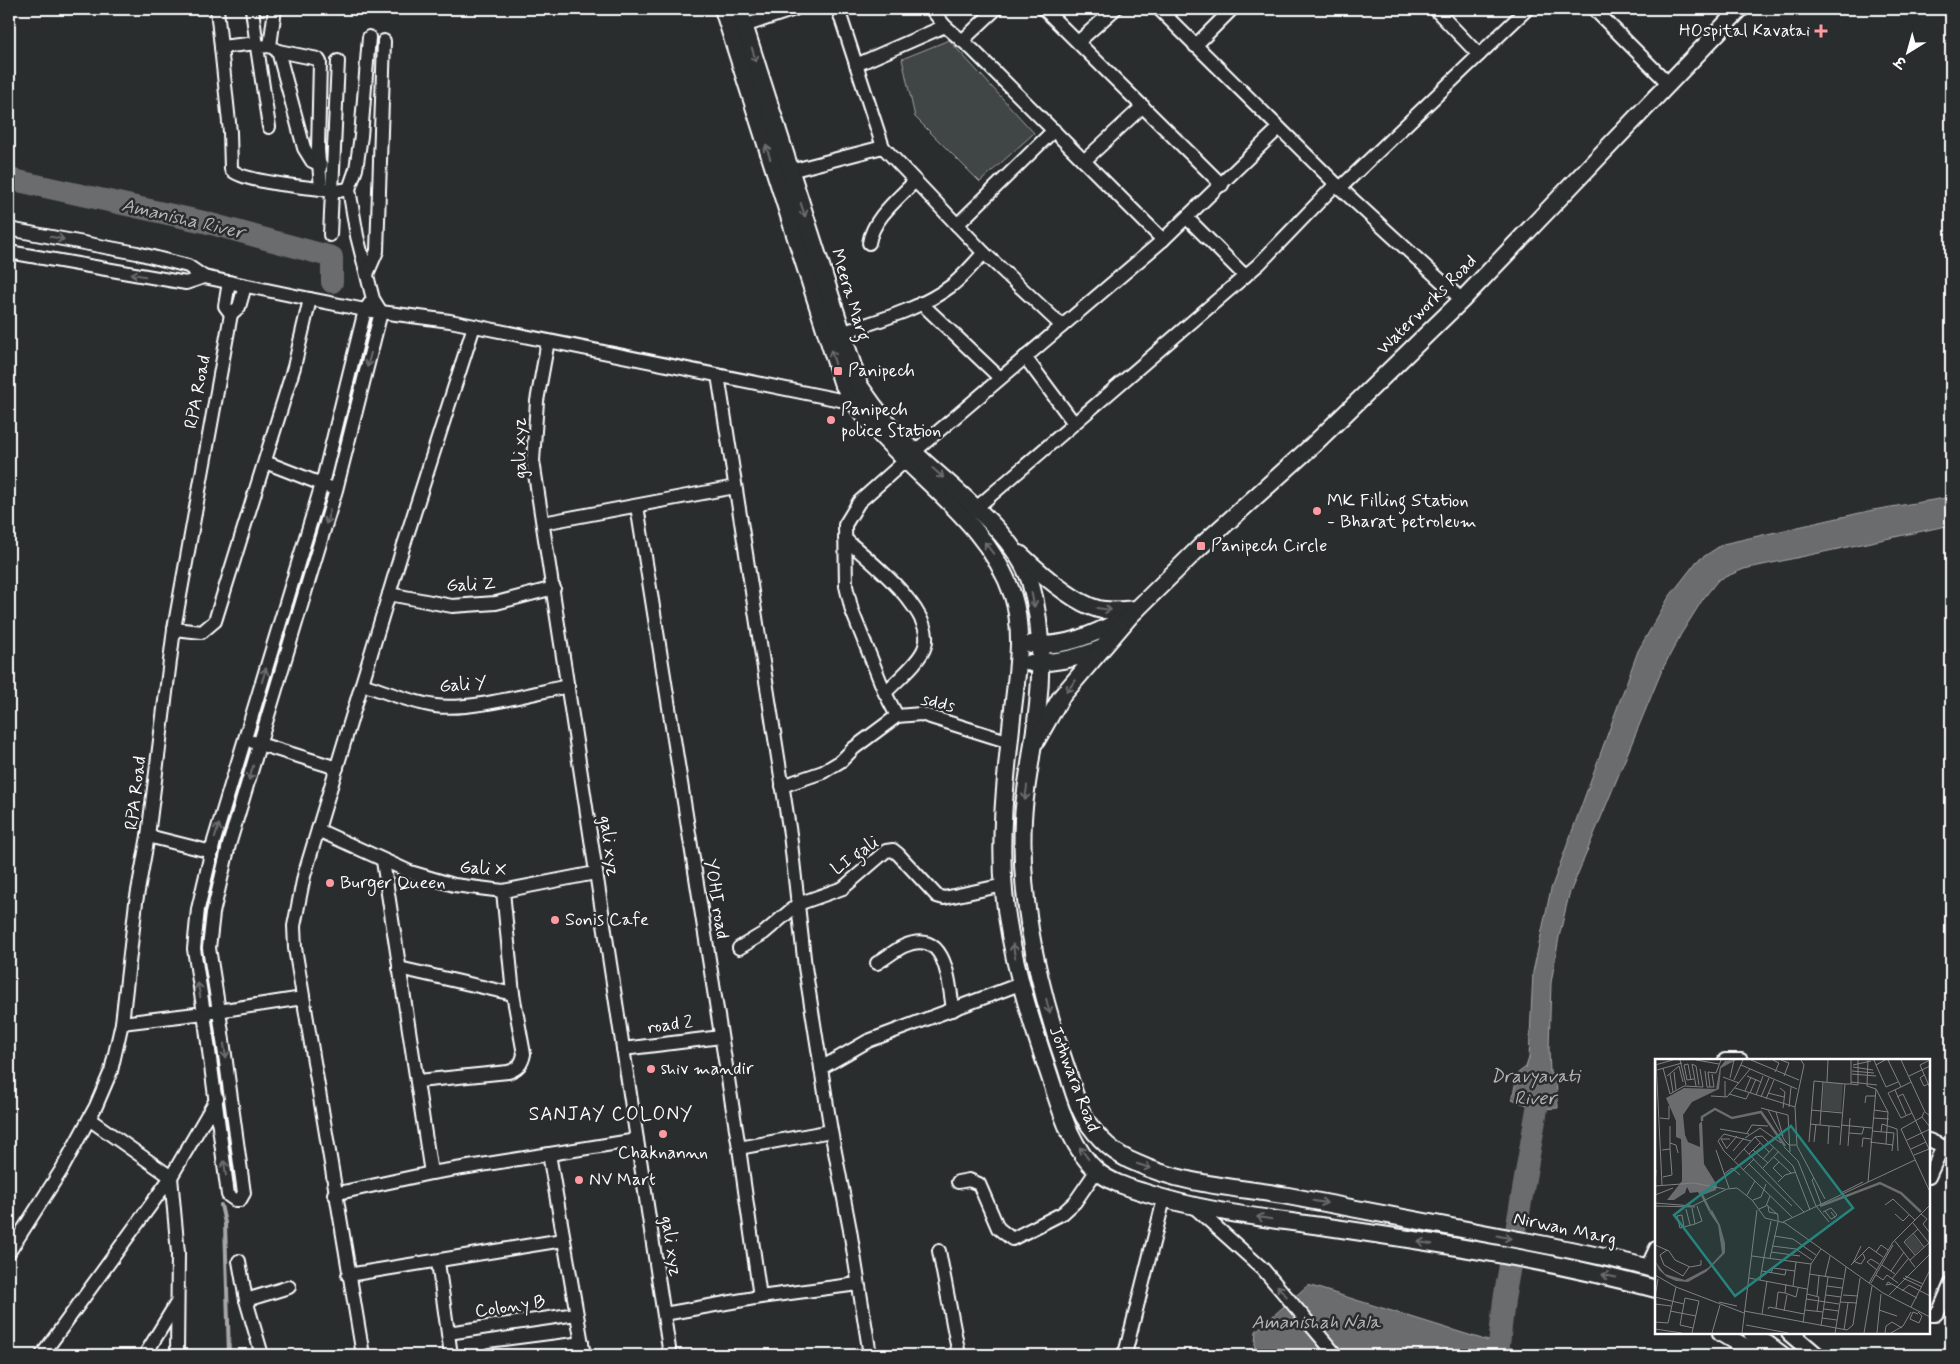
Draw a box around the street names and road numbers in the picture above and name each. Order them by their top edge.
street label: Meera Marg [823,246,875,345]
street label: Waterworks Road [1372,250,1482,360]
street label: RPA Road [179,353,217,431]
street label: gali xyz [507,417,533,479]
street label: Gali Z [446,572,497,598]
street label: Gali Y [439,671,488,699]
street label: sdds [918,687,958,719]
street label: RPA Road [120,755,152,831]
street label: gali xyz [593,814,625,878]
street label: LI gali [826,831,885,883]
street label: Gali X [459,855,507,883]
street label: YOHI road [698,857,734,941]
street label: road 2 [646,1010,694,1040]
street label: Jothwara Road [1043,1023,1105,1135]
street label: Nirwan Marg [1511,1206,1619,1252]
street label: gali xyz [654,1214,688,1278]
street label: Colony B [473,1290,547,1324]

